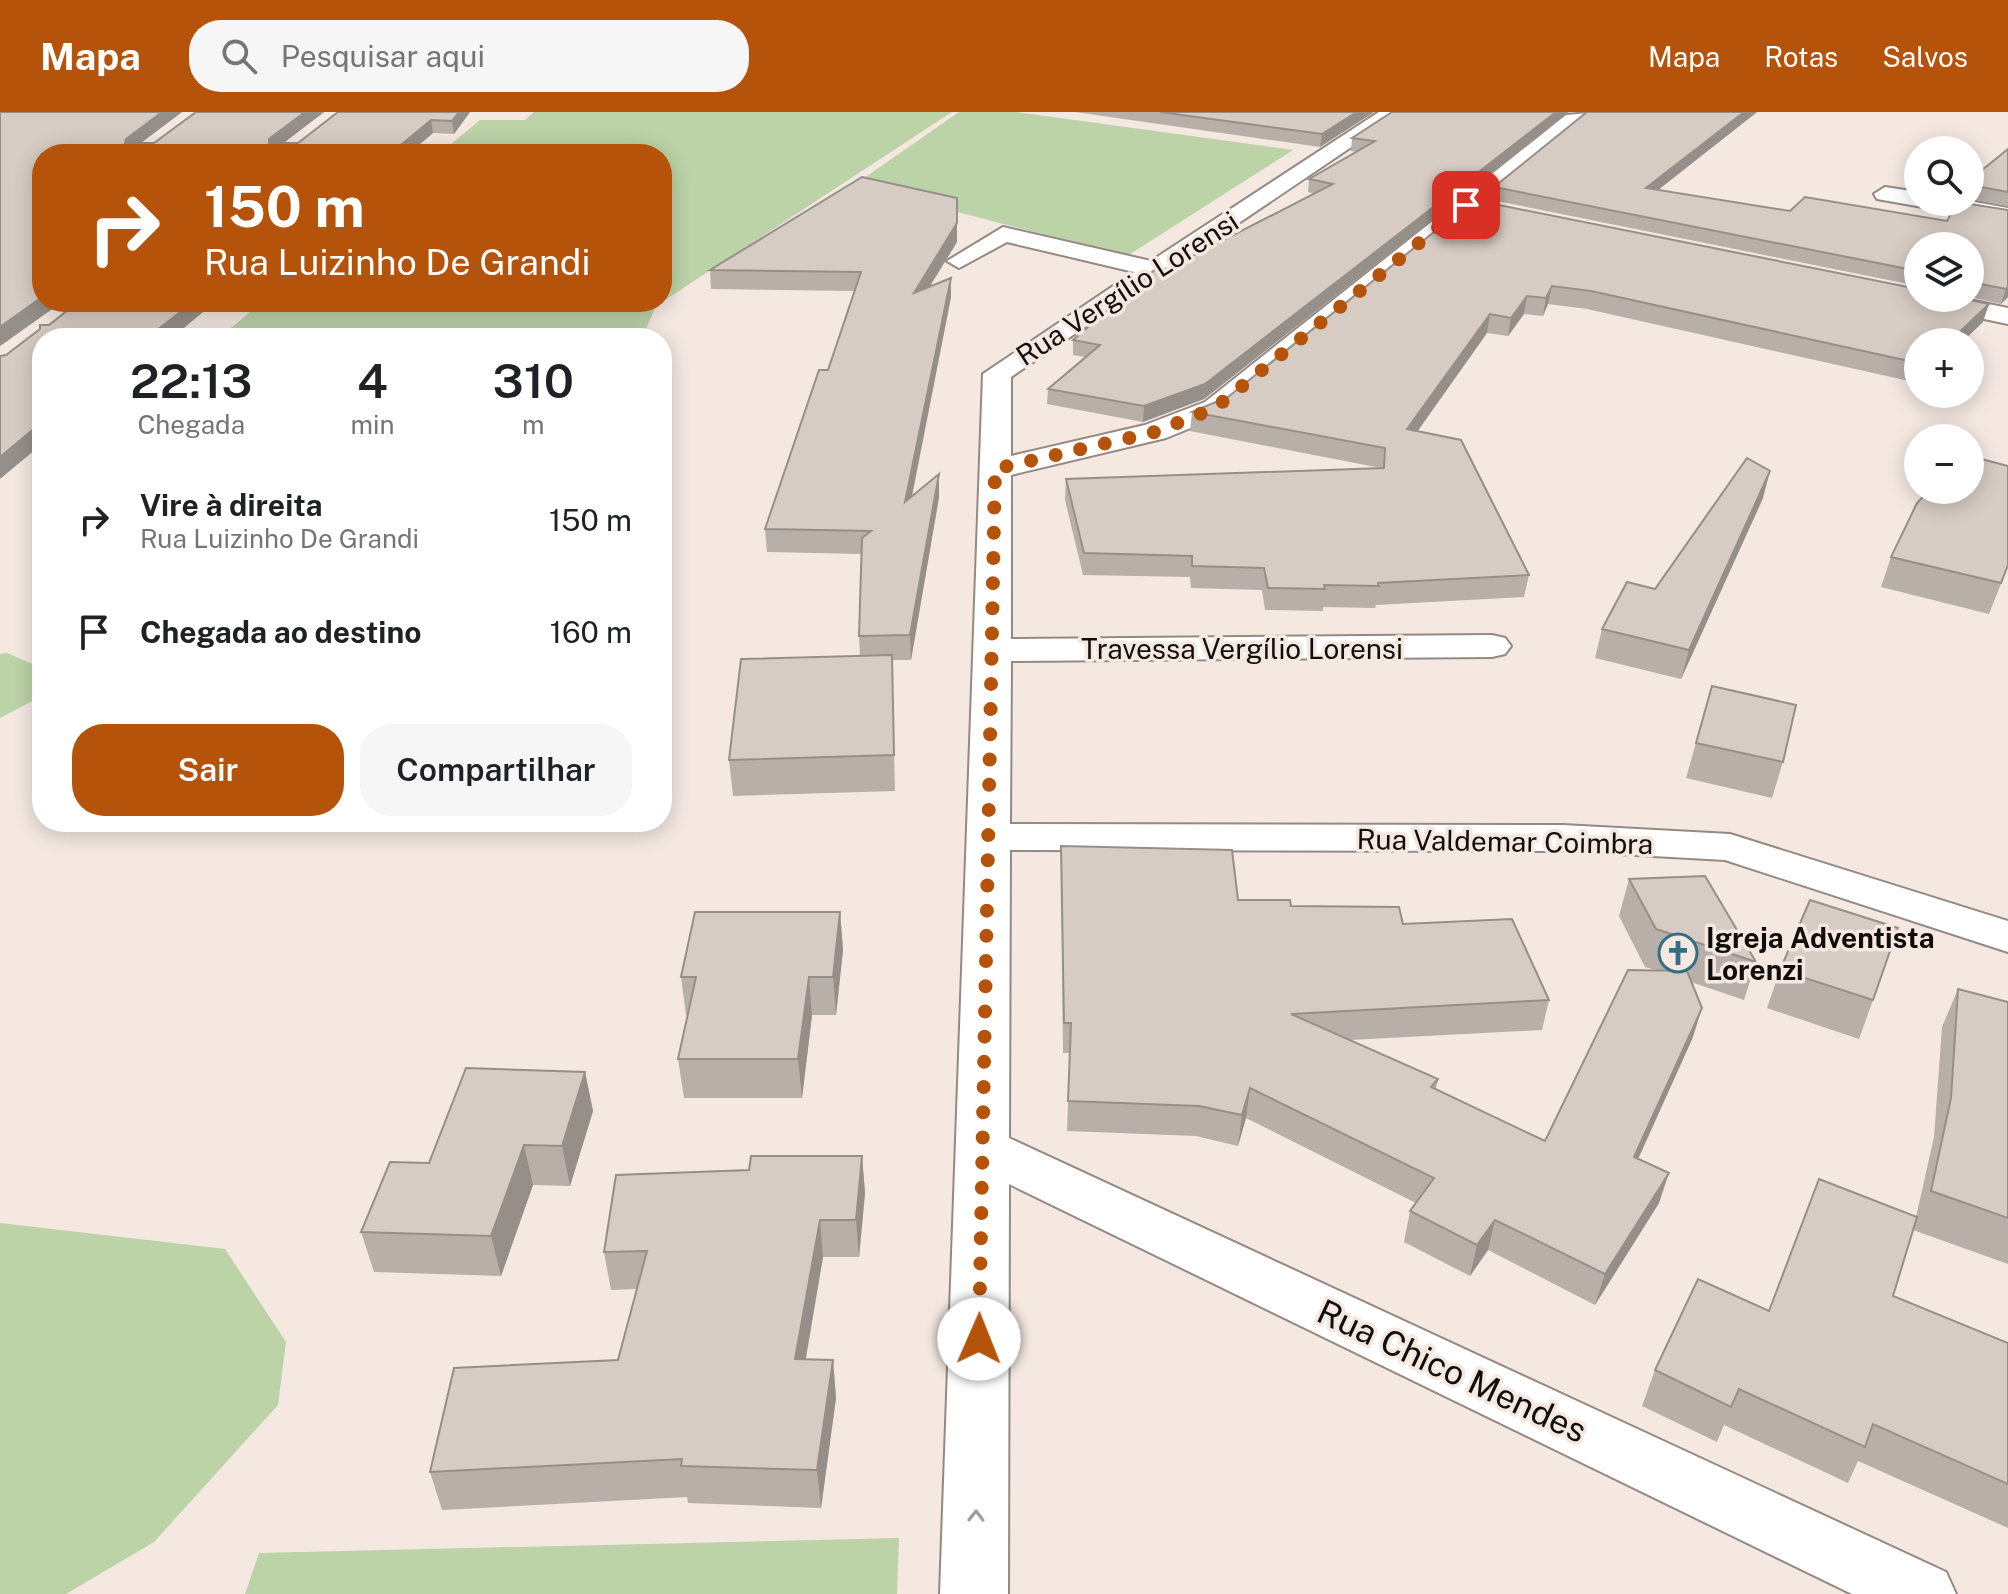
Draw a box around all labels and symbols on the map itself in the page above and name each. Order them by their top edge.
pin [1432,171,1500,239]
street label: Rua Vergílio Lorensi [1010,204,1244,372]
street label: Travessa Vergílio Lorensi [1081,632,1403,665]
street label: Rua Valdemar Coimbra [1356,822,1654,860]
place label: Igreja Adventista Lorenzi [1706,921,1935,986]
church icon: Igreja Adventista Lorenzi [1657,932,1699,974]
street label: Rua Chico Mendes [1311,1291,1593,1451]
position arrow [937,1297,1021,1381]
one-way arrow [967,1509,985,1522]

